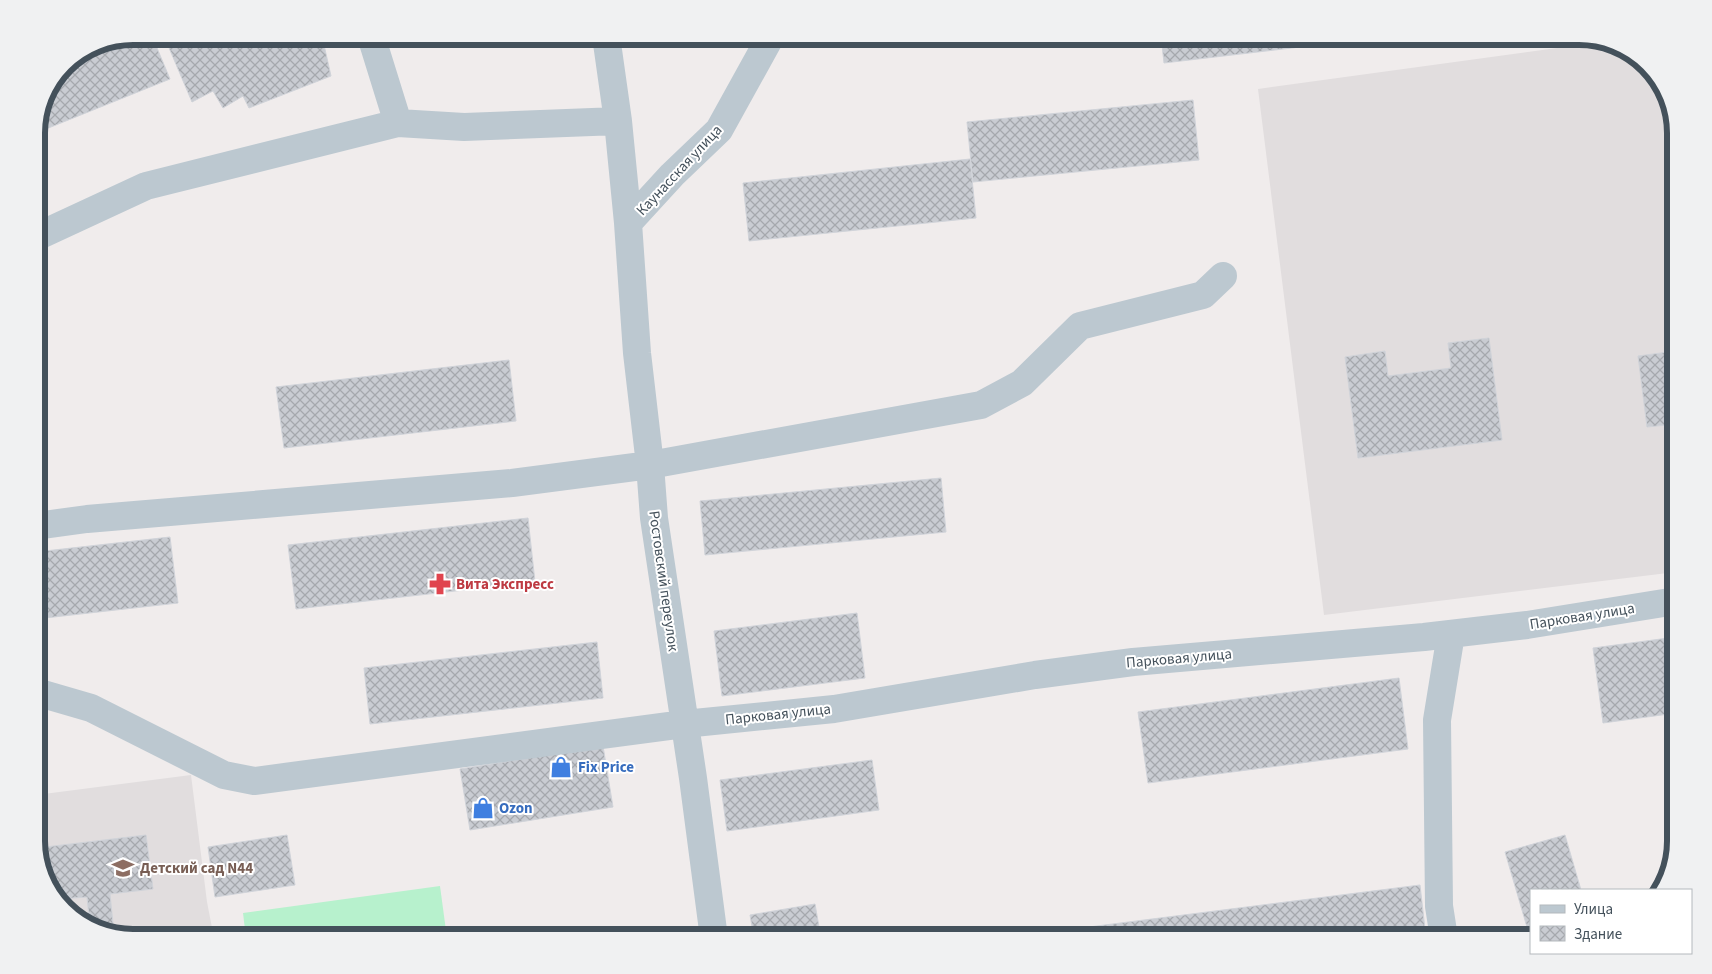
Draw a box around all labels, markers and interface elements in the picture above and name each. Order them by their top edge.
street label: Каунасская улица [632,120,727,220]
street label: Ростовский переулок [643,509,684,653]
pharmacy icon: Вита Экспресс [427,571,453,597]
place label: Вита Экспресс [456,574,554,595]
street label: Парковая улица [1528,598,1636,635]
street label: Парковая улица [1125,643,1233,674]
street label: Парковая улица [724,699,832,730]
shop icon: Fix Price [548,754,574,780]
place label: Fix Price [578,757,634,778]
shop icon: Ozon [470,795,496,821]
place label: Ozon [499,798,533,819]
school or university icon: Детский сад N44 [110,855,136,881]
place label: Детский сад N44 [140,858,253,879]
legend [1530,889,1692,954]
text: Улица [1574,899,1613,920]
text: Здание [1574,924,1622,945]

